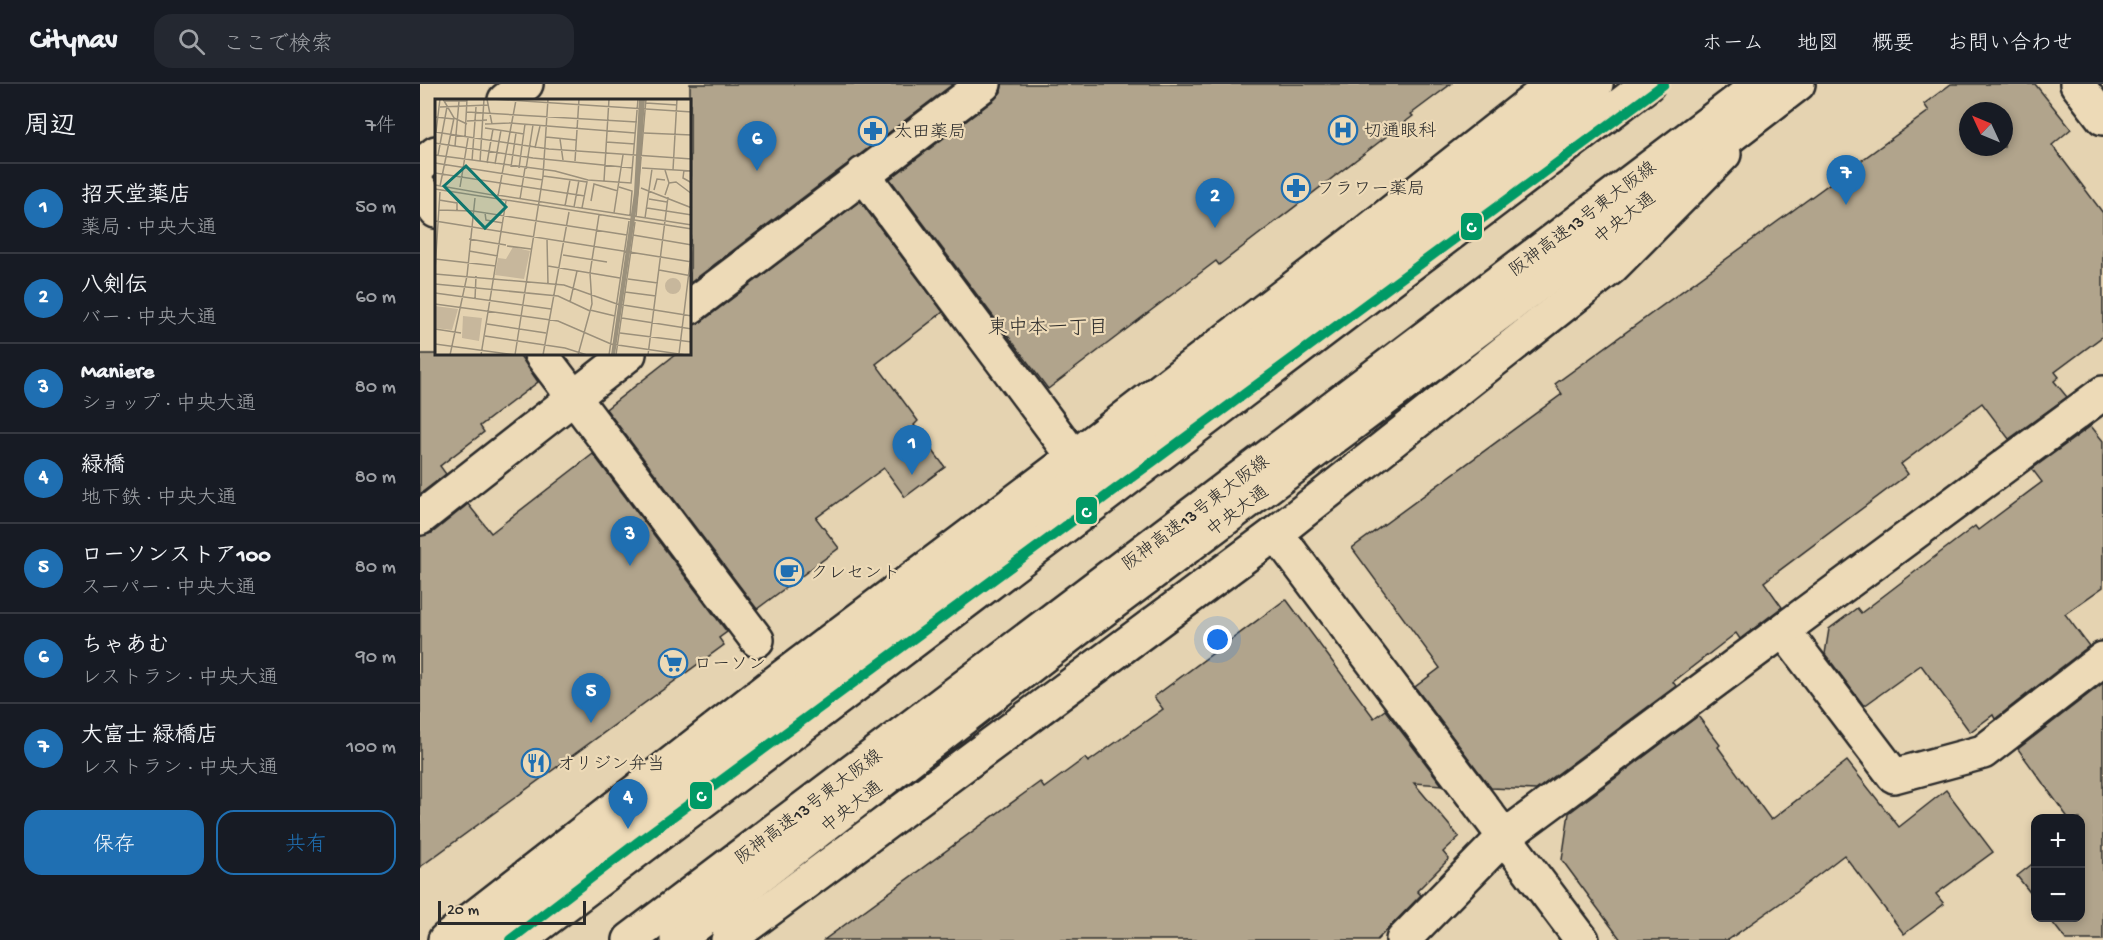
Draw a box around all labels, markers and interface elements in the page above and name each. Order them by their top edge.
search box [154,14,574,68]
text: Citynav [30,25,118,58]
icon: search [175,25,208,58]
text: ここで検索 [223,33,333,59]
text: ホーム [1702,33,1764,58]
text: 地図 [1797,33,1839,58]
text: 概要 [1872,33,1914,58]
text: お問い合わせ [1947,33,2073,58]
inset map [435,99,692,356]
north arrow [1959,102,2013,156]
text: 周辺 [24,113,76,144]
hospital icon: 切通眼科 [1327,114,1359,146]
pharmacy icon: 太田薬局 [857,115,889,147]
text: 7件 [366,116,396,139]
place label: 切通眼科 [1364,121,1436,143]
pin: 6 [738,122,776,171]
place label: 太田薬局 [894,122,966,144]
pin: 7 [1826,156,1866,205]
street label: 阪神高速13号東大阪線 [1505,157,1661,282]
pharmacy icon: フラワー薬局 [1280,172,1312,204]
pin: 2 [1196,178,1234,228]
place label: フラワー薬局 [1317,179,1425,201]
text: 招天堂薬店 [81,184,191,210]
street label: 中央大通 [1590,188,1660,249]
text: 1 [39,197,48,220]
text: 50 m [355,197,396,220]
line badge: C [1460,212,1483,241]
text: 薬局 · 中央大通 [81,218,217,241]
text: C [1466,220,1477,239]
text: 八剣伝 [81,274,147,300]
text: 2 [39,287,48,310]
text: 60 m [356,287,396,310]
text: バー · 中央大通 [81,308,217,331]
district label: 東中本一丁目 [988,316,1108,341]
text: Maniere [81,360,154,386]
text: 3 [38,377,49,400]
text: 80 m [355,377,396,400]
text: ショップ · 中央大通 [81,394,256,417]
pin: 1 [892,426,932,475]
street label: 阪神高速13号東大阪線 [1118,451,1274,576]
text: 緑橋 [81,454,125,480]
text: 4 [39,467,48,490]
text: 80 m [355,467,396,490]
street label: 中央大通 [1203,481,1274,542]
text: 地下鉄 · 中央大通 [81,488,237,511]
line badge: C [1075,496,1098,525]
text: C [1081,505,1092,524]
pin: 3 [610,516,650,566]
text: ローソンストア100 [81,544,271,570]
cafe icon: クレセント [773,556,805,588]
text: 5 [38,557,49,580]
text: 80 m [355,557,396,580]
place label: クレセント [810,564,900,585]
text: スーパー · 中央大通 [81,578,256,601]
your location [1203,625,1232,654]
text: ちゃあむ [81,634,169,660]
text: 6 [38,647,49,670]
text: 90 m [356,647,396,670]
supermarket icon: ローソン [657,647,689,679]
place label: ローソン [694,655,766,676]
text: レストラン · 中央大通 [81,668,278,691]
pin: 5 [572,674,610,723]
text: 大富士 緑橋店 [81,724,218,750]
text: 7 [38,737,49,760]
text: 100 m [346,737,396,760]
street label: 阪神高速13号東大阪線 [731,745,887,870]
restaurant icon: オリジン弁当 [520,747,552,779]
place label: オリジン弁当 [557,754,665,776]
text: レストラン · 中央大通 [81,758,278,781]
street label: 中央大通 [817,777,887,838]
pin: 4 [608,780,648,829]
line badge: C [689,781,713,810]
text: C [696,789,707,808]
button: 保存 [24,810,204,875]
button: 共有 [216,810,396,875]
map controls [2031,814,2085,922]
button: + [2031,814,2085,868]
button: − [2031,868,2085,922]
scale bar [438,898,586,926]
text: 20 m [447,902,479,921]

